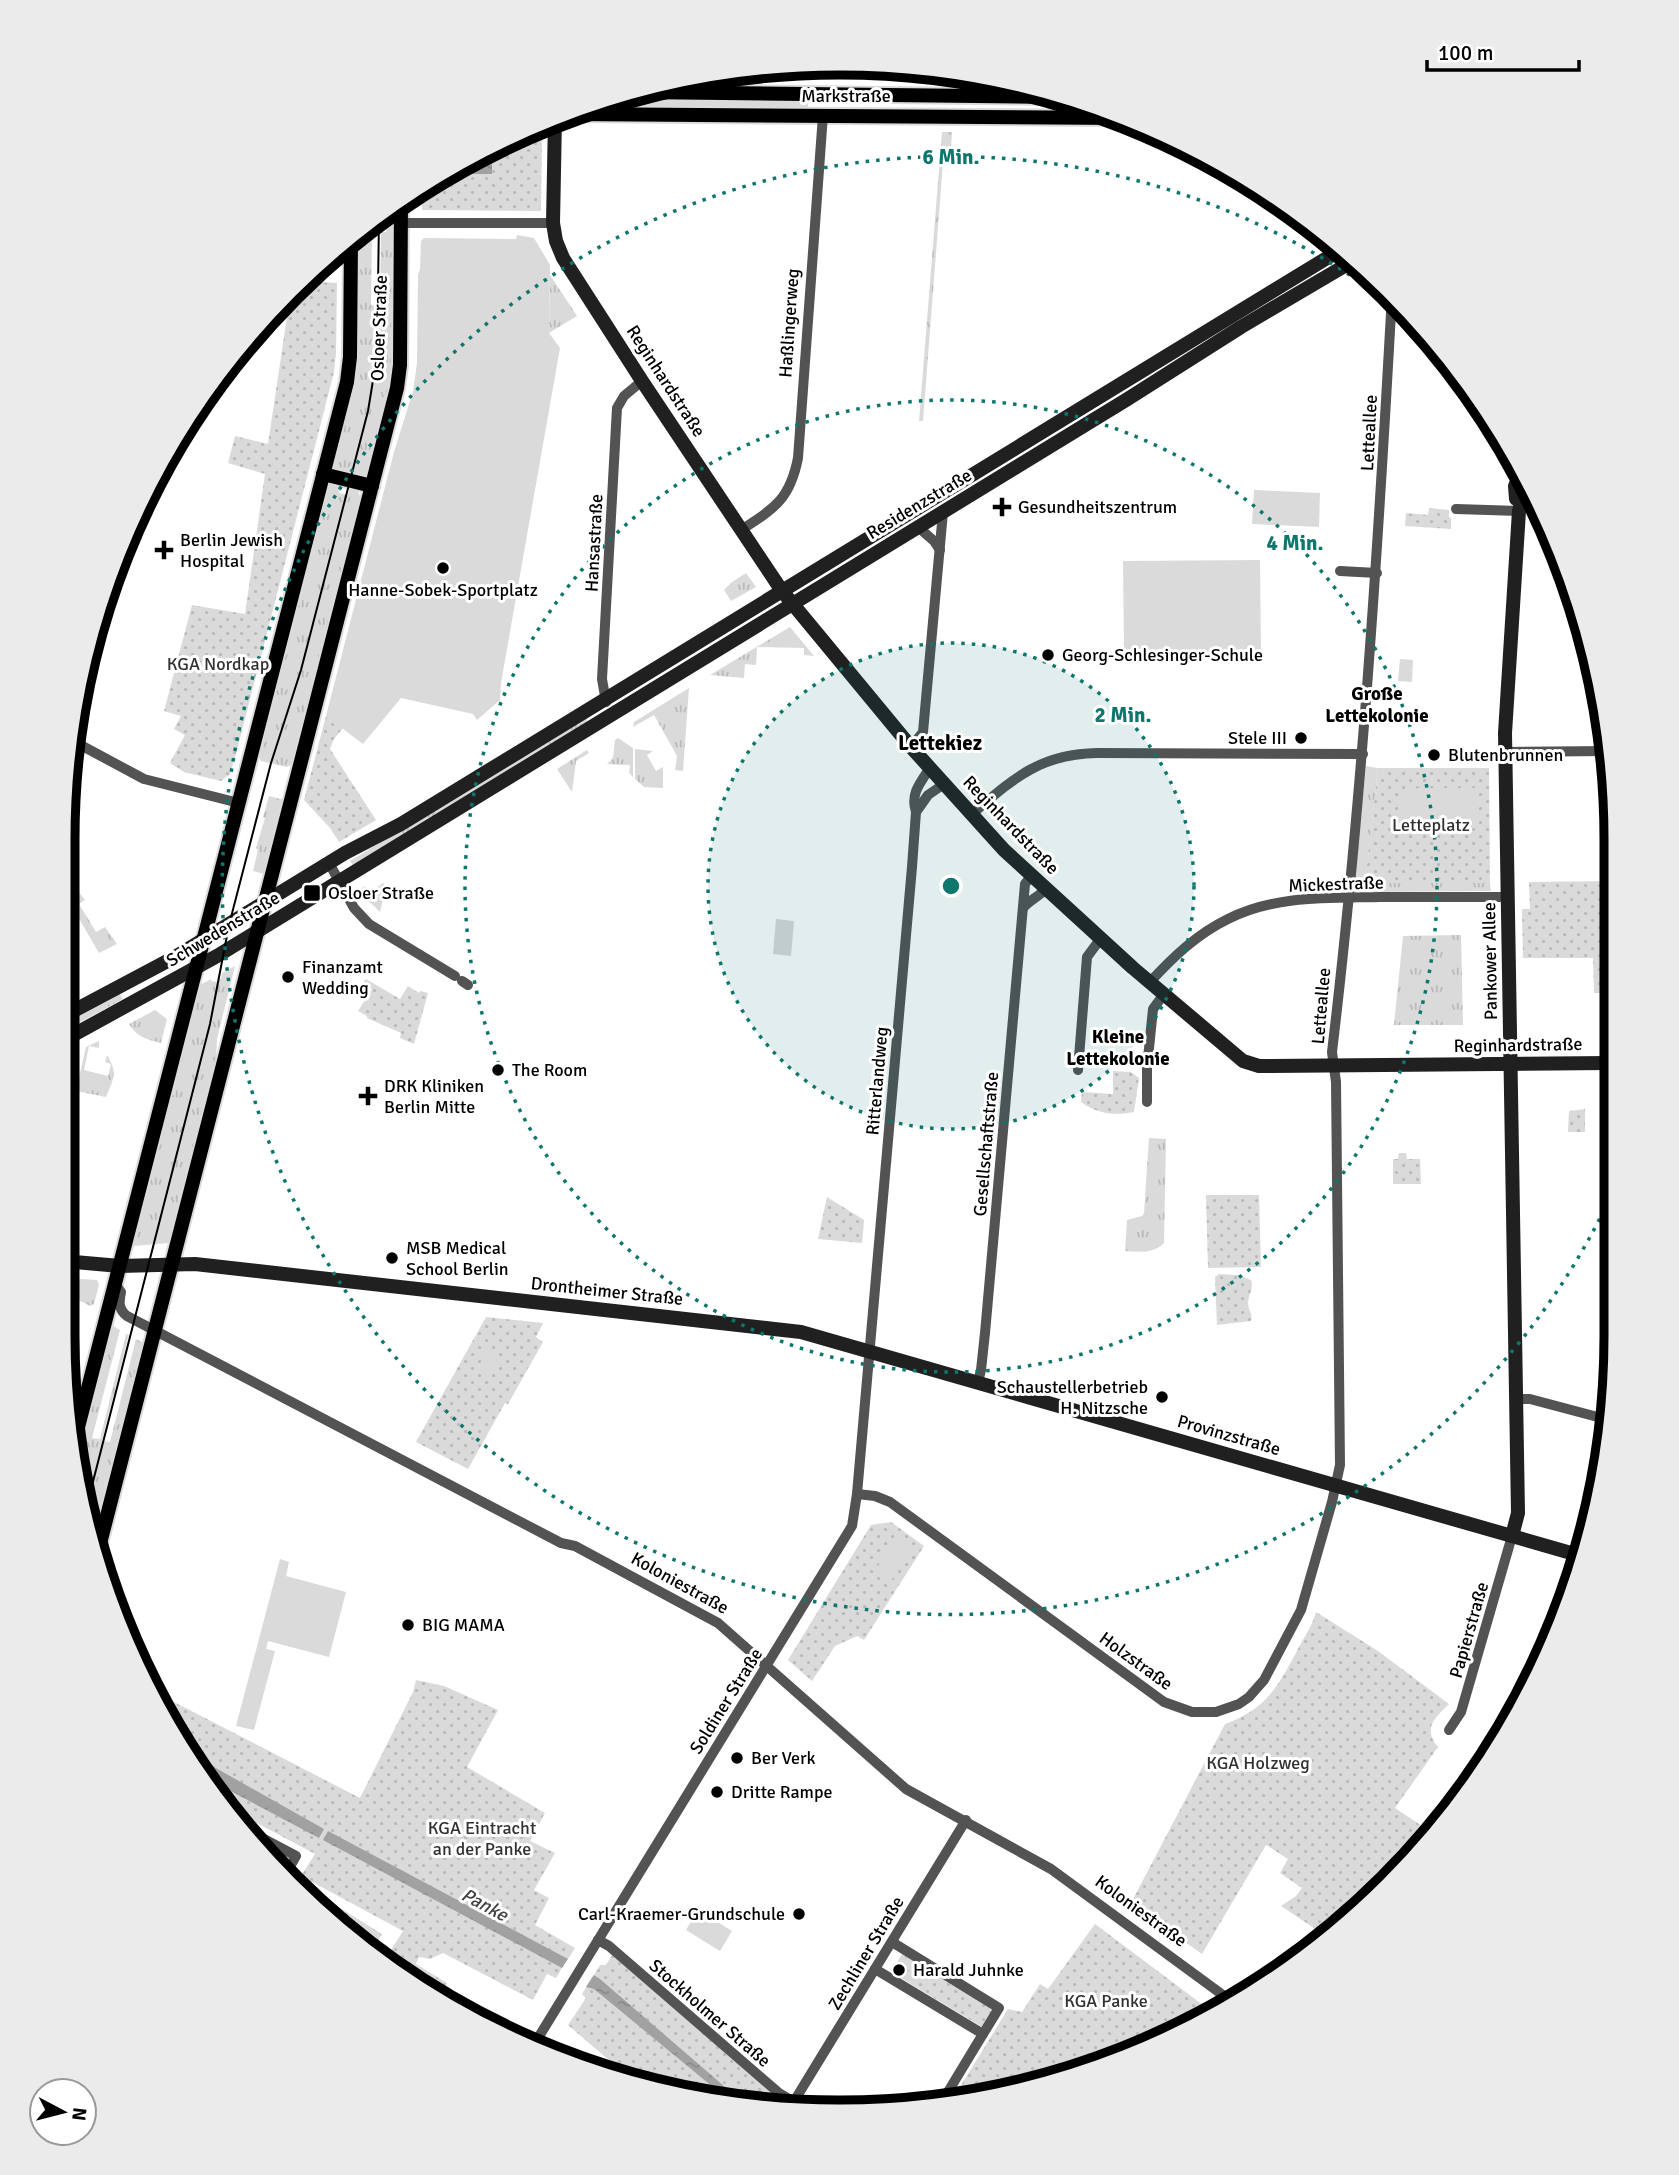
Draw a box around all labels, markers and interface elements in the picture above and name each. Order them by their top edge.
scale bar [1427,28,1579,72]
text: 100 m [1438,40,1493,66]
street label: Markstraße [801,85,891,107]
text: 6 Min. [922,144,980,170]
street label: Haßlingerweg [774,268,804,378]
street label: Osloer Straße [366,275,392,381]
street label: Reginhardstraße [622,321,710,441]
street label: Letteallee [1356,394,1382,472]
street label: Residenzstraße [862,464,976,544]
street label: Hansastraße [580,493,608,593]
place label: Gesundheitszentrum [1018,496,1177,518]
marker: Gesundheitszentrum [992,497,1012,517]
place label: Berlin Jewish Hospital [180,529,283,572]
text: 4 Min. [1266,530,1324,556]
marker: Berlin Jewish Hospital [154,540,174,560]
marker: Hanne-Sobek-Sportplatz [435,560,451,576]
place label: Hanne-Sobek-Sportplatz [348,579,538,601]
place label: Georg-Schlesinger-Schule [1062,644,1263,666]
marker: Georg-Schlesinger-Schule [1040,647,1056,663]
park label: KGA Nordkap [167,653,269,675]
district label: Große Lettekolonie [1325,682,1429,728]
text: 2 Min. [1094,702,1152,728]
place label: Stele III [1228,727,1287,749]
district label: Lettekiez [898,730,982,756]
marker: Stele III [1293,730,1309,746]
place label: Blutenbrunnen [1448,744,1563,766]
marker: Blutenbrunnen [1426,747,1442,763]
street label: Reginhardstraße [958,771,1064,879]
park label: Letteplatz [1392,814,1470,836]
street label: Mickestraße [1288,871,1384,897]
centre of rings [939,874,963,898]
place label: Osloer Straße [328,882,434,904]
marker: Osloer Straße [302,883,322,903]
street label: Schwedenstraße [162,887,284,971]
street label: Pankower Allee [1478,902,1502,1020]
place label: Finanzamt Wedding [302,956,383,999]
street label: Letteallee [1307,967,1335,1045]
marker: Finanzamt Wedding [280,969,296,985]
district label: Kleine Lettekolonie [1066,1025,1170,1071]
street label: Ritterlandweg [861,1026,893,1136]
street label: Reginhardstraße [1453,1033,1583,1057]
place label: The Room [512,1059,587,1081]
marker: The Room [490,1062,506,1078]
street label: Gesellschaftstraße [969,1071,1003,1217]
place label: DRK Kliniken Berlin Mitte [384,1075,484,1118]
marker: DRK Kliniken Berlin Mitte [358,1086,378,1106]
place label: MSB Medical School Berlin [406,1237,509,1280]
marker: MSB Medical School Berlin [384,1250,400,1266]
street label: Drontheimer Straße [530,1272,684,1310]
place label: Schaustellerbetrieb H. Nitzsche [997,1376,1148,1419]
marker: Schaustellerbetrieb H. Nitzsche [1154,1389,1170,1405]
street label: Provinzstraße [1175,1410,1283,1460]
street label: Koloniestraße [627,1547,733,1619]
street label: Papierstraße [1445,1579,1493,1681]
place label: BIG MAMA [422,1614,505,1636]
marker: BIG MAMA [400,1617,416,1633]
street label: Holzstraße [1095,1627,1177,1695]
street label: Soldiner Straße [685,1644,767,1758]
place label: Ber Verk [751,1747,816,1769]
marker: Ber Verk [729,1750,745,1766]
park label: KGA Holzweg [1206,1752,1310,1774]
place label: Dritte Rampe [731,1781,833,1803]
marker: Dritte Rampe [709,1784,725,1800]
park label: KGA Eintracht an der Panke [428,1817,536,1860]
street label: Koloniestraße [1091,1870,1191,1952]
water label: Panke [457,1883,513,1928]
street label: Zechliner Straße [823,1892,909,2014]
place label: Carl-Kraemer-Grundschule [578,1903,785,1925]
marker: Carl-Kraemer-Grundschule [791,1906,807,1922]
street label: Stockholmer Straße [645,1954,775,2072]
place label: Harald Juhnke [913,1959,1024,1981]
marker: Harald Juhnke [891,1962,907,1978]
park label: KGA Panke [1064,1990,1148,2012]
north arrow [28,2077,98,2147]
text: N [66,2106,92,2122]

